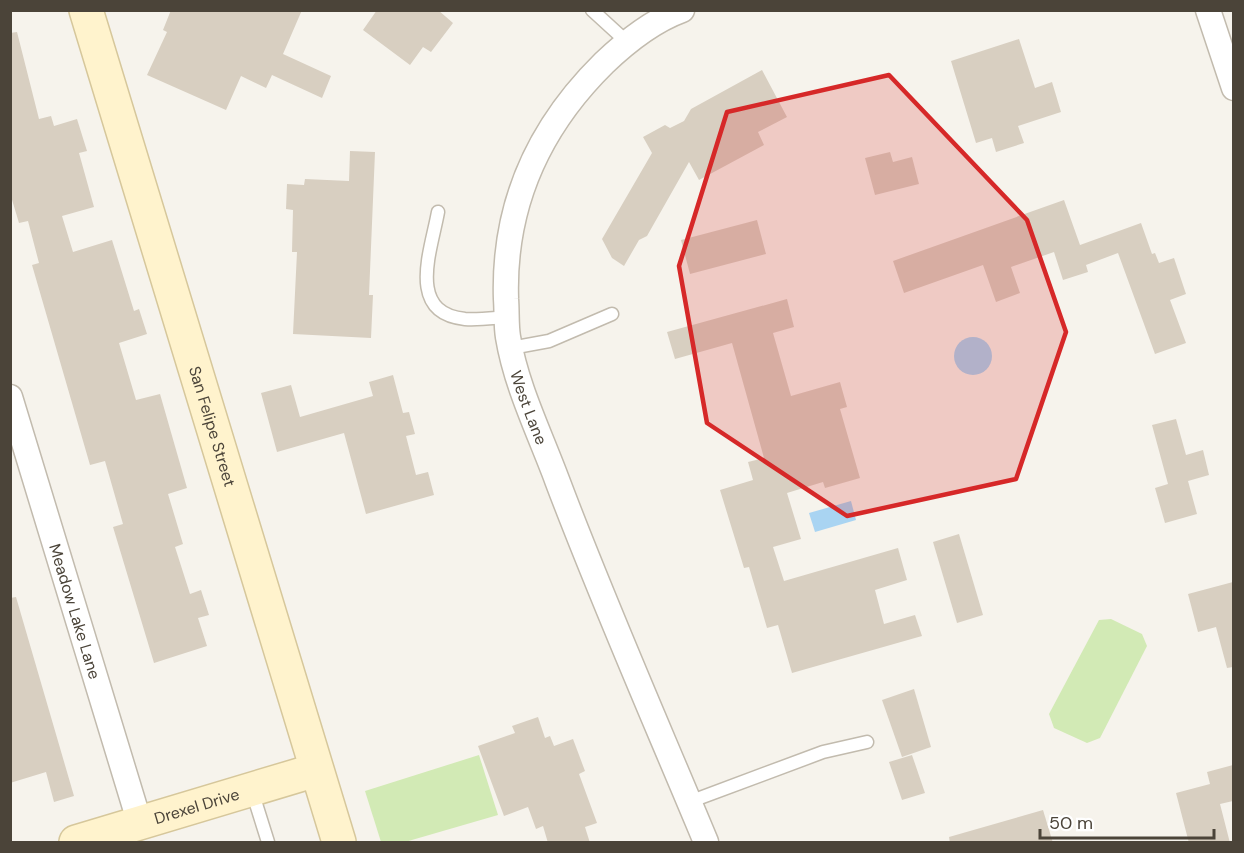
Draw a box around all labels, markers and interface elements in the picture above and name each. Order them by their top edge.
street label: San Felipe Street [184,363,241,489]
street label: West Lane [506,368,552,448]
street label: Meadow Lake Lane [45,541,106,682]
street label: Drexel Drive [152,783,242,828]
scale bar [1040,802,1214,840]
text: 50 m [1049,811,1093,835]

